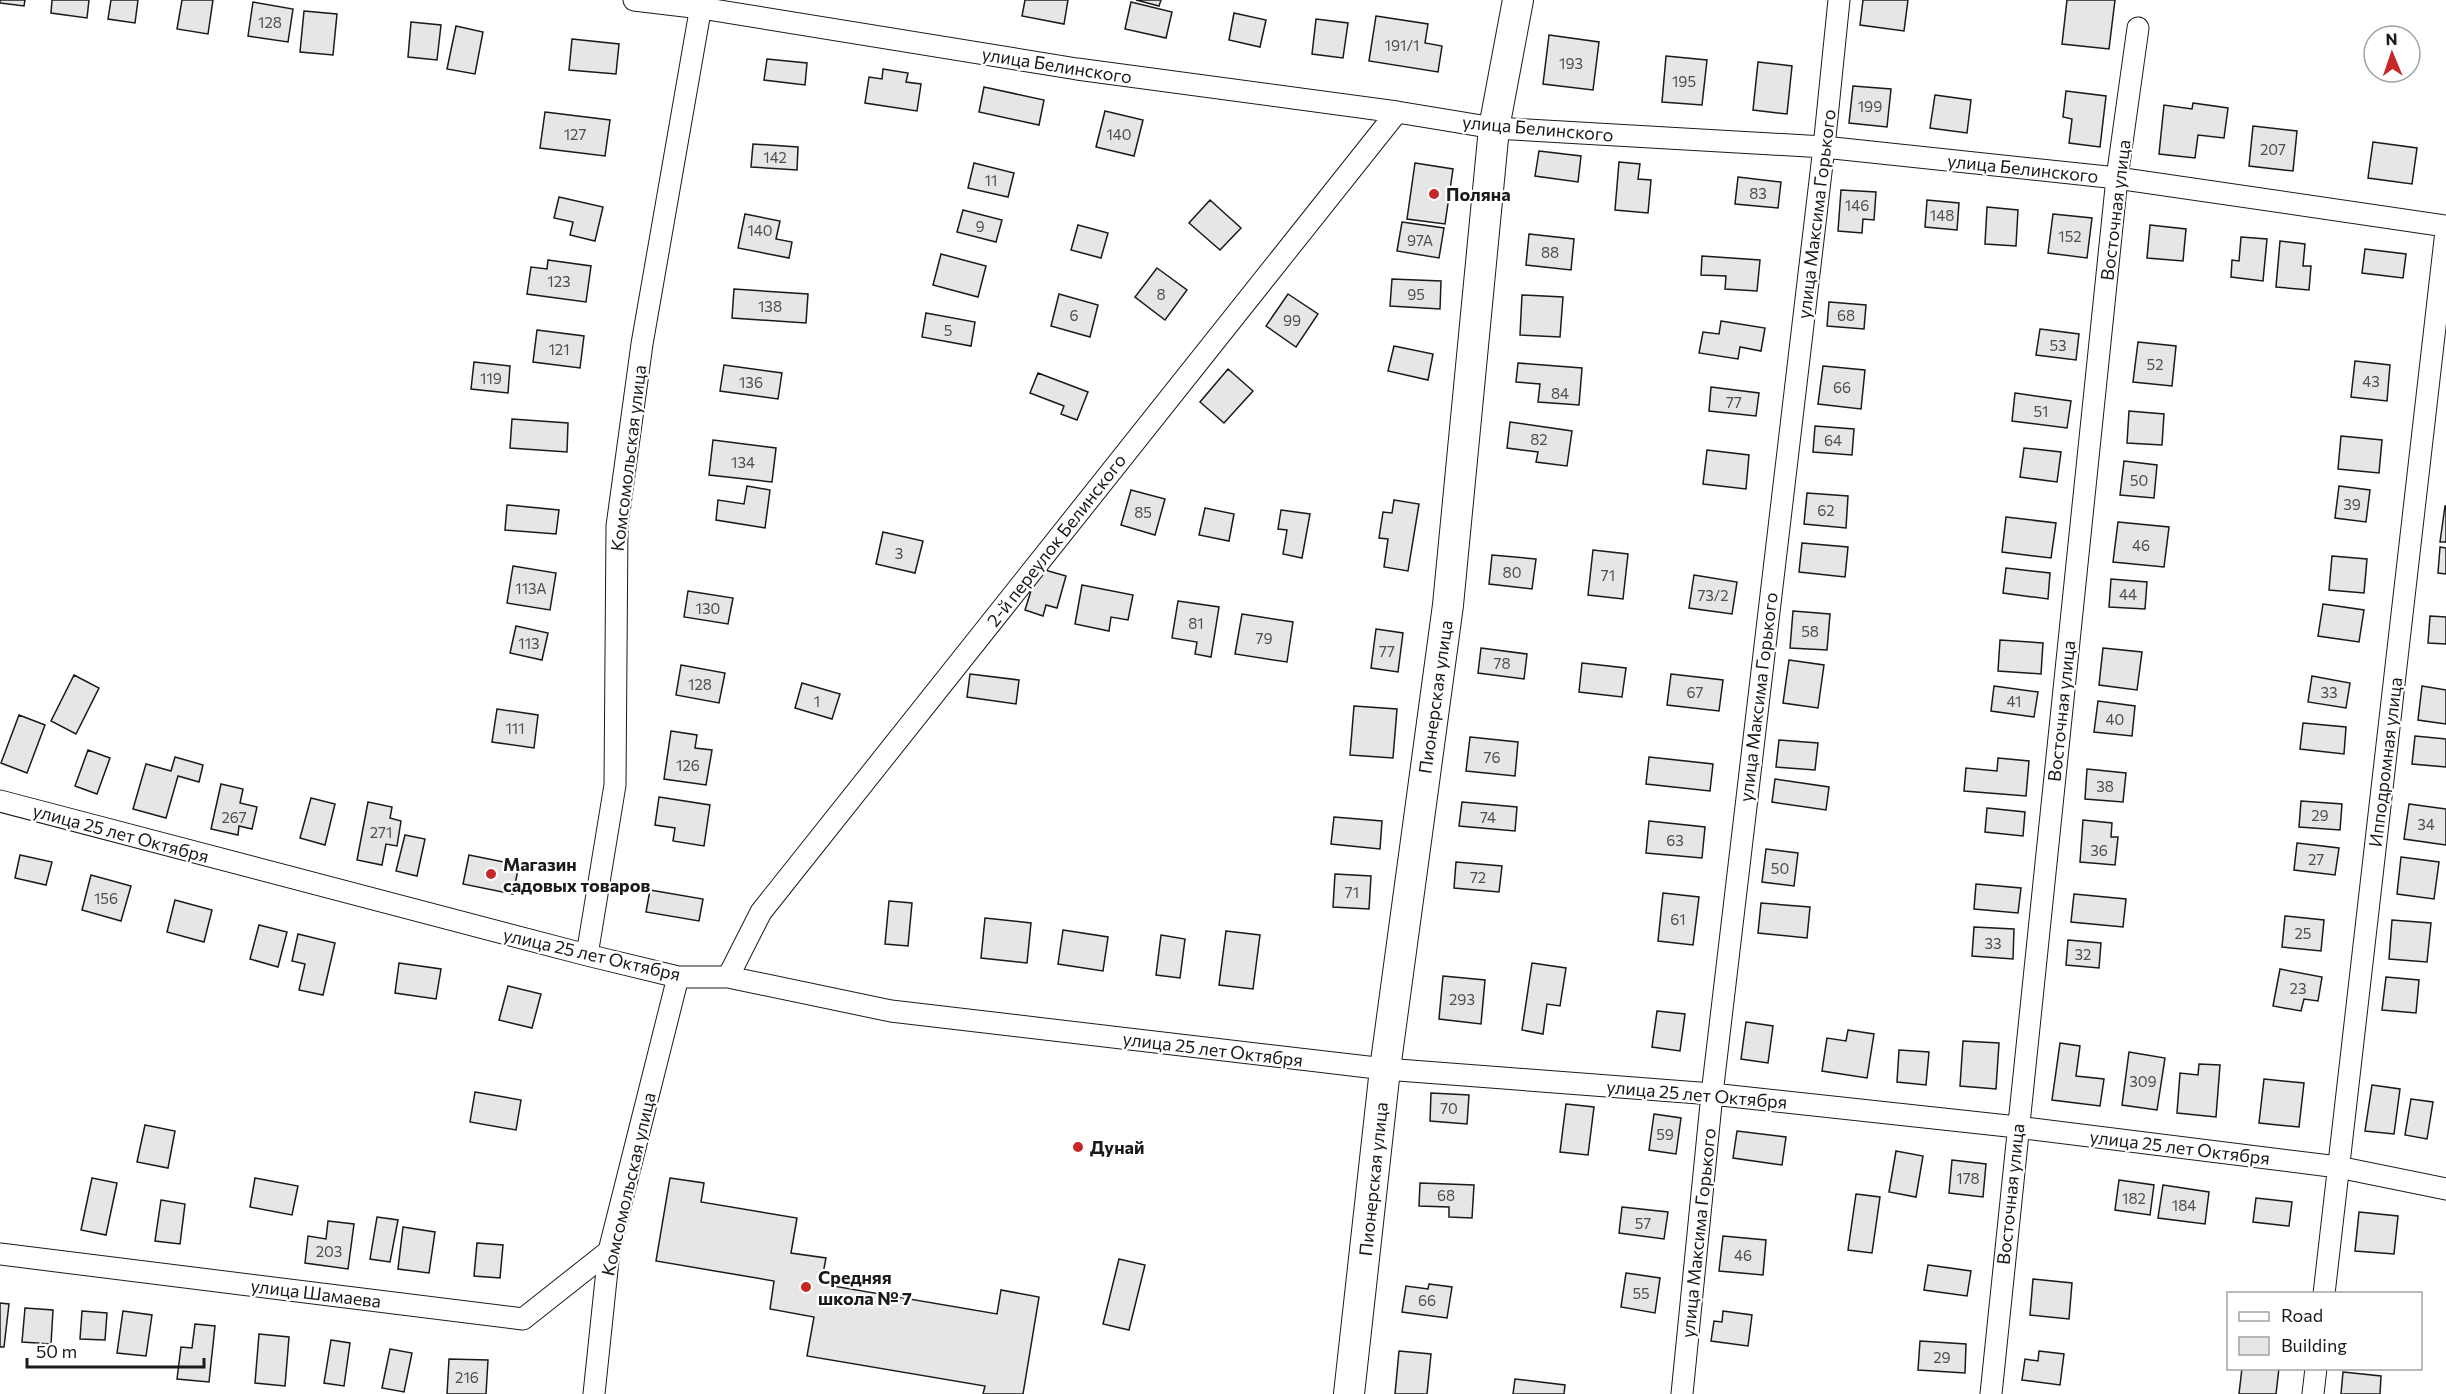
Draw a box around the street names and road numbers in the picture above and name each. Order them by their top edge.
street label: улица Белинского [980,42,1134,88]
street label: улица Максима Горького [1792,108,1840,320]
street label: улица Белинского [1461,110,1615,146]
street label: Восточная улица [2095,138,2135,282]
street label: улица Белинского [1946,149,2100,187]
street label: Комсомольская улица [606,364,650,552]
street label: 2-й переулок Белинского [982,449,1130,631]
street label: улица Максима Горького [1734,591,1782,803]
street label: Пионерская улица [1413,619,1457,775]
street label: Восточная улица [2043,639,2079,783]
street label: Ипподромная улица [2364,676,2406,848]
street label: улица 25 лет Октября [31,799,211,867]
street label: улица 25 лет Октября [501,923,683,985]
street label: улица 25 лет Октября [1122,1027,1304,1071]
street label: улица 25 лет Октября [1606,1075,1788,1113]
street label: Комсомольская улица [596,1090,660,1278]
street label: Пионерская улица [1354,1101,1392,1257]
street label: Восточная улица [1992,1122,2028,1266]
street label: улица 25 лет Октября [2089,1125,2271,1169]
street label: улица Максима Горького [1676,1127,1720,1339]
street label: улица Шамаева [249,1274,383,1312]

